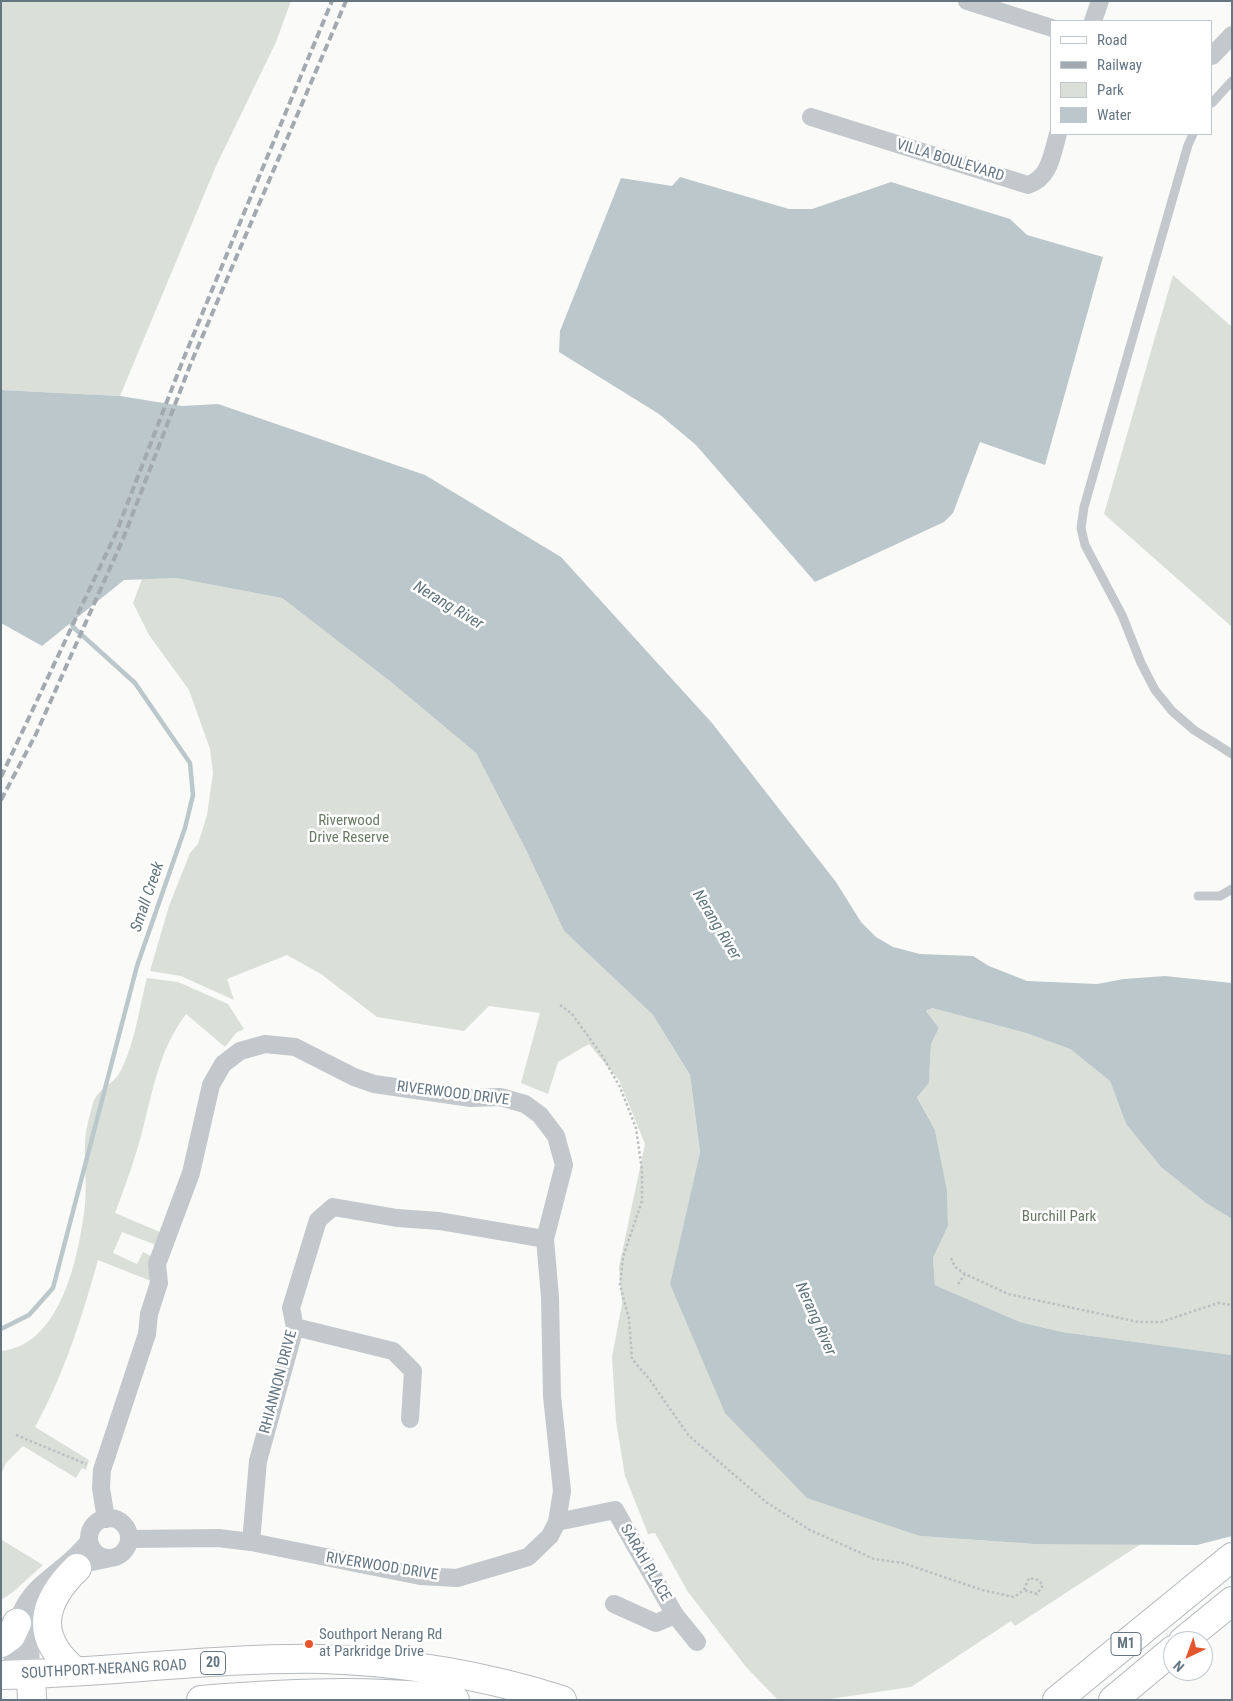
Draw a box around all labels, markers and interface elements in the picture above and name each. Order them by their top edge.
legend [1050,20,1213,135]
text: Road [1097,31,1127,49]
text: Railway [1097,56,1142,74]
text: Park [1097,81,1124,99]
text: Water [1097,106,1131,124]
street label: VILLA BOULEVARD [894,136,1006,186]
water label: Nerang River [410,578,486,634]
park label: Riverwood Drive Reserve [309,812,389,847]
water label: Small Creek [127,859,169,935]
water label: Nerang River [688,887,744,963]
street label: RIVERWOOD DRIVE [396,1078,510,1110]
park label: Burchill Park [1022,1208,1096,1226]
water label: Nerang River [790,1280,840,1358]
street label: RHIANNON DRIVE [257,1328,301,1436]
street label: SARAH PLACE [616,1521,674,1605]
street label: RIVERWOOD DRIVE [325,1549,439,1585]
place label: Southport Nerang Rd at Parkridge Drive [319,1626,442,1661]
north arrow [1163,1631,1213,1681]
road number: M1 [1111,1632,1141,1656]
marker: Southport Nerang Rd at Parkridge Drive [303,1638,315,1650]
road number: 20 [200,1652,226,1675]
street label: SOUTHPORT-NERANG ROAD [21,1657,187,1683]
text: N [1170,1658,1187,1675]

